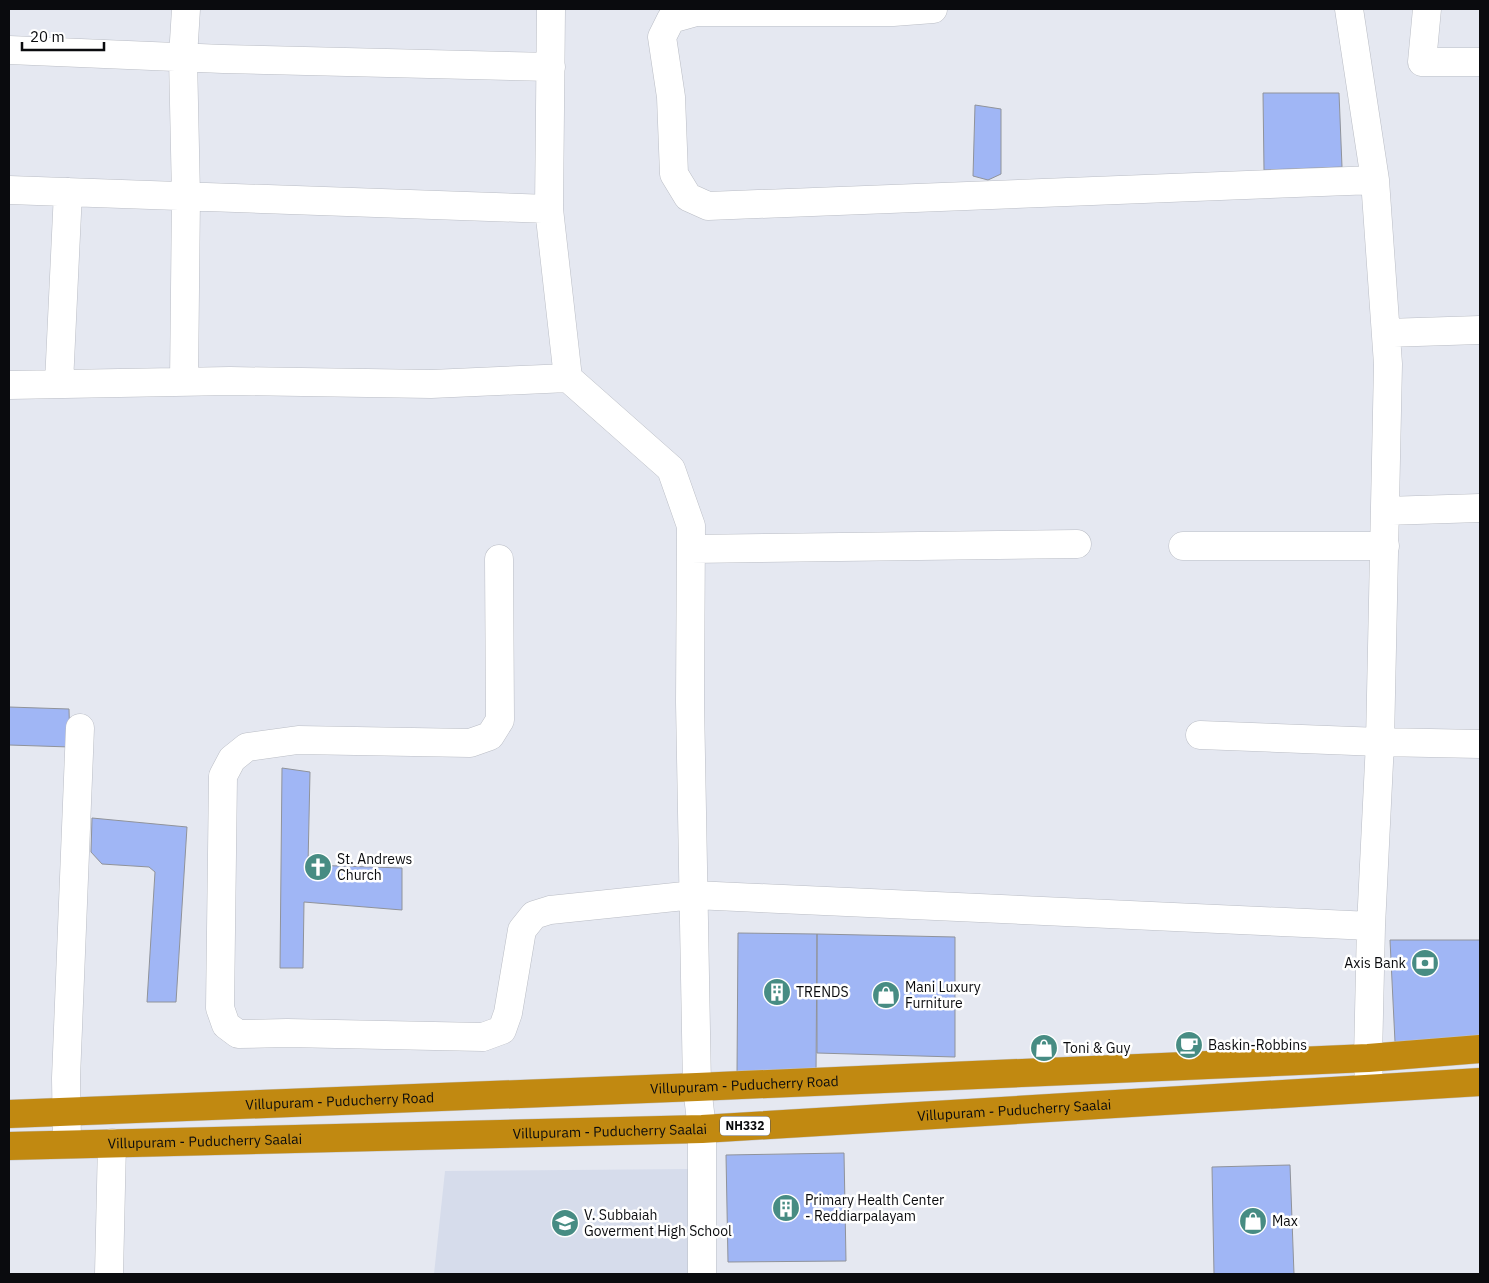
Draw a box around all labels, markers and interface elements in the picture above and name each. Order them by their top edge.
scale bar [22,20,105,52]
text: 20 m [30,27,65,46]
place label: St. Andrews Church [337,850,413,884]
church icon: St. Andrews Church [303,852,333,882]
bank icon: Axis Bank [1410,948,1440,978]
place label: Axis Bank [1344,954,1407,972]
building icon: TRENDS [762,977,792,1007]
place label: Mani Luxury Furniture [905,978,981,1012]
shop icon: Mani Luxury Furniture [871,980,901,1010]
place label: TRENDS [796,983,849,1001]
cafe icon: Baskin-Robbins [1174,1030,1204,1060]
shop icon: Toni & Guy [1029,1033,1059,1063]
place label: Baskin-Robbins [1208,1036,1307,1054]
place label: Toni & Guy [1063,1039,1130,1057]
street label: Villupuram - Puducherry Road [650,1072,839,1098]
street label: Villupuram - Puducherry Road [245,1088,434,1114]
street label: Villupuram - Puducherry Saalai [917,1095,1112,1125]
road number: NH332 [720,1116,770,1136]
street label: Villupuram - Puducherry Saalai [512,1120,708,1143]
street label: Villupuram - Puducherry Saalai [107,1130,302,1153]
place label: Primary Health Center - Reddiarpalayam [805,1191,944,1225]
building icon: Primary Health Center - Reddiarpalayam [771,1193,801,1223]
place label: V. Subbaiah Goverment High School [584,1206,732,1240]
shop icon: Max [1238,1206,1268,1236]
school or university icon: V. Subbaiah Goverment High School [550,1208,580,1238]
place label: Max [1272,1212,1298,1230]

